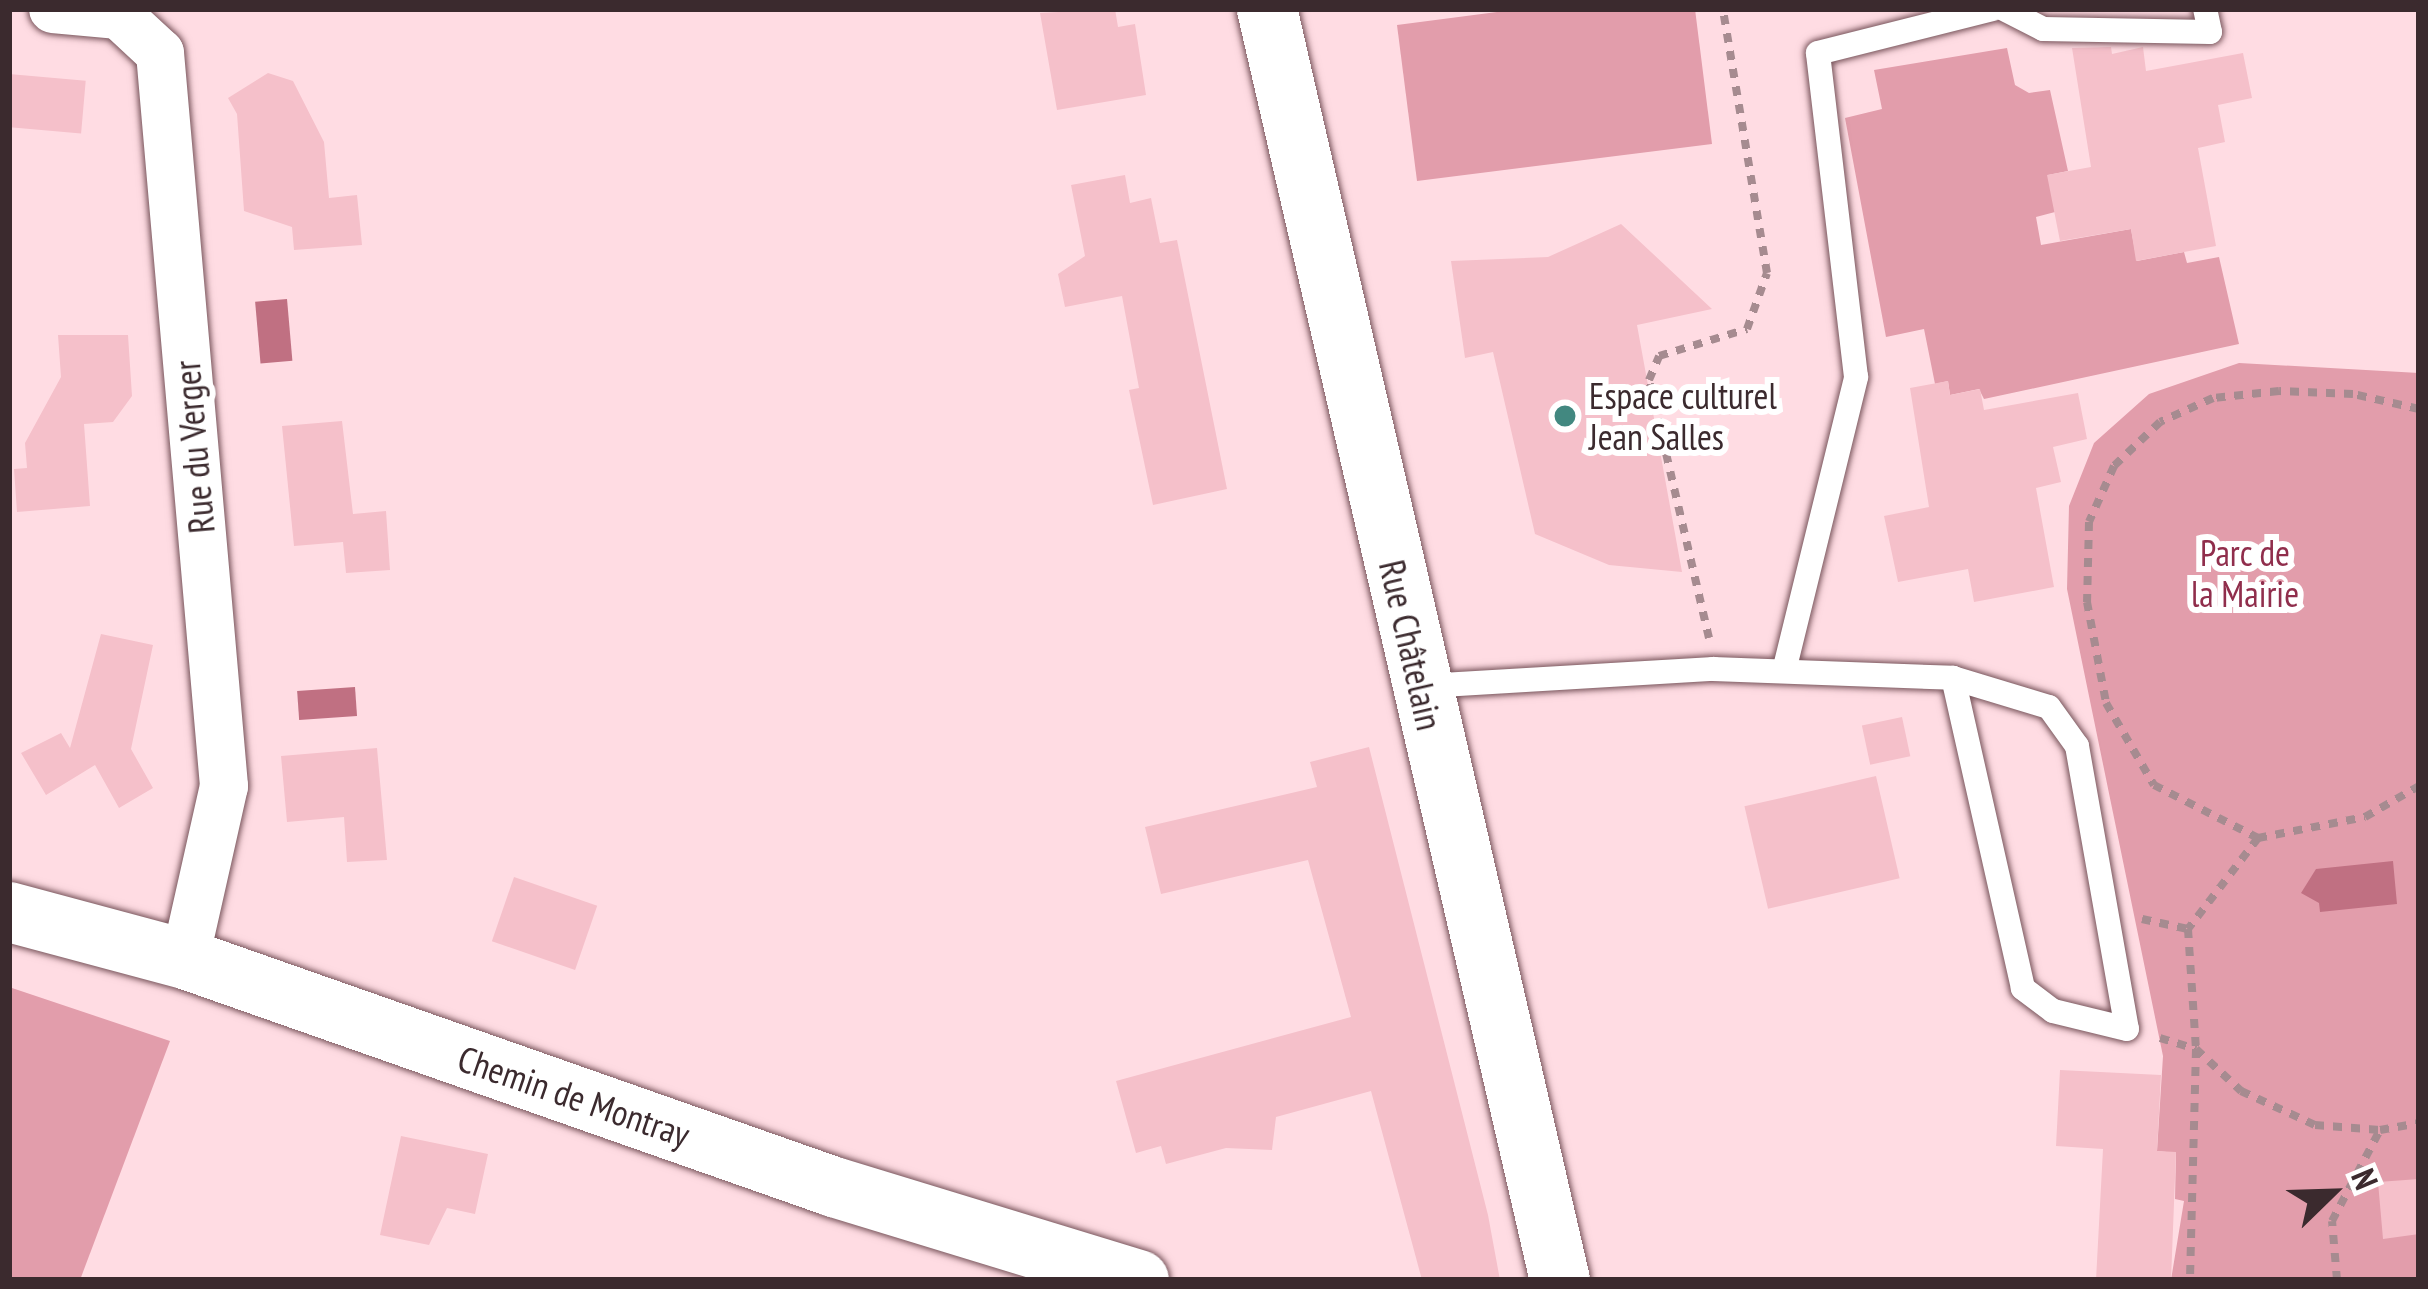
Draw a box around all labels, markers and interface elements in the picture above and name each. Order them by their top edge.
street label: Rue du Verger [165,358,223,536]
place label: Espace culturel Jean Salles [1589,373,1777,458]
marker: Espace culturel Jean Salles [1552,403,1578,429]
park label: Parc de la Mairie [2191,530,2299,615]
street label: Rue Châtelain [1370,556,1452,734]
street label: Chemin de Montray [453,1036,695,1156]
north arrow [2272,1133,2392,1253]
text: N [2342,1162,2389,1195]

